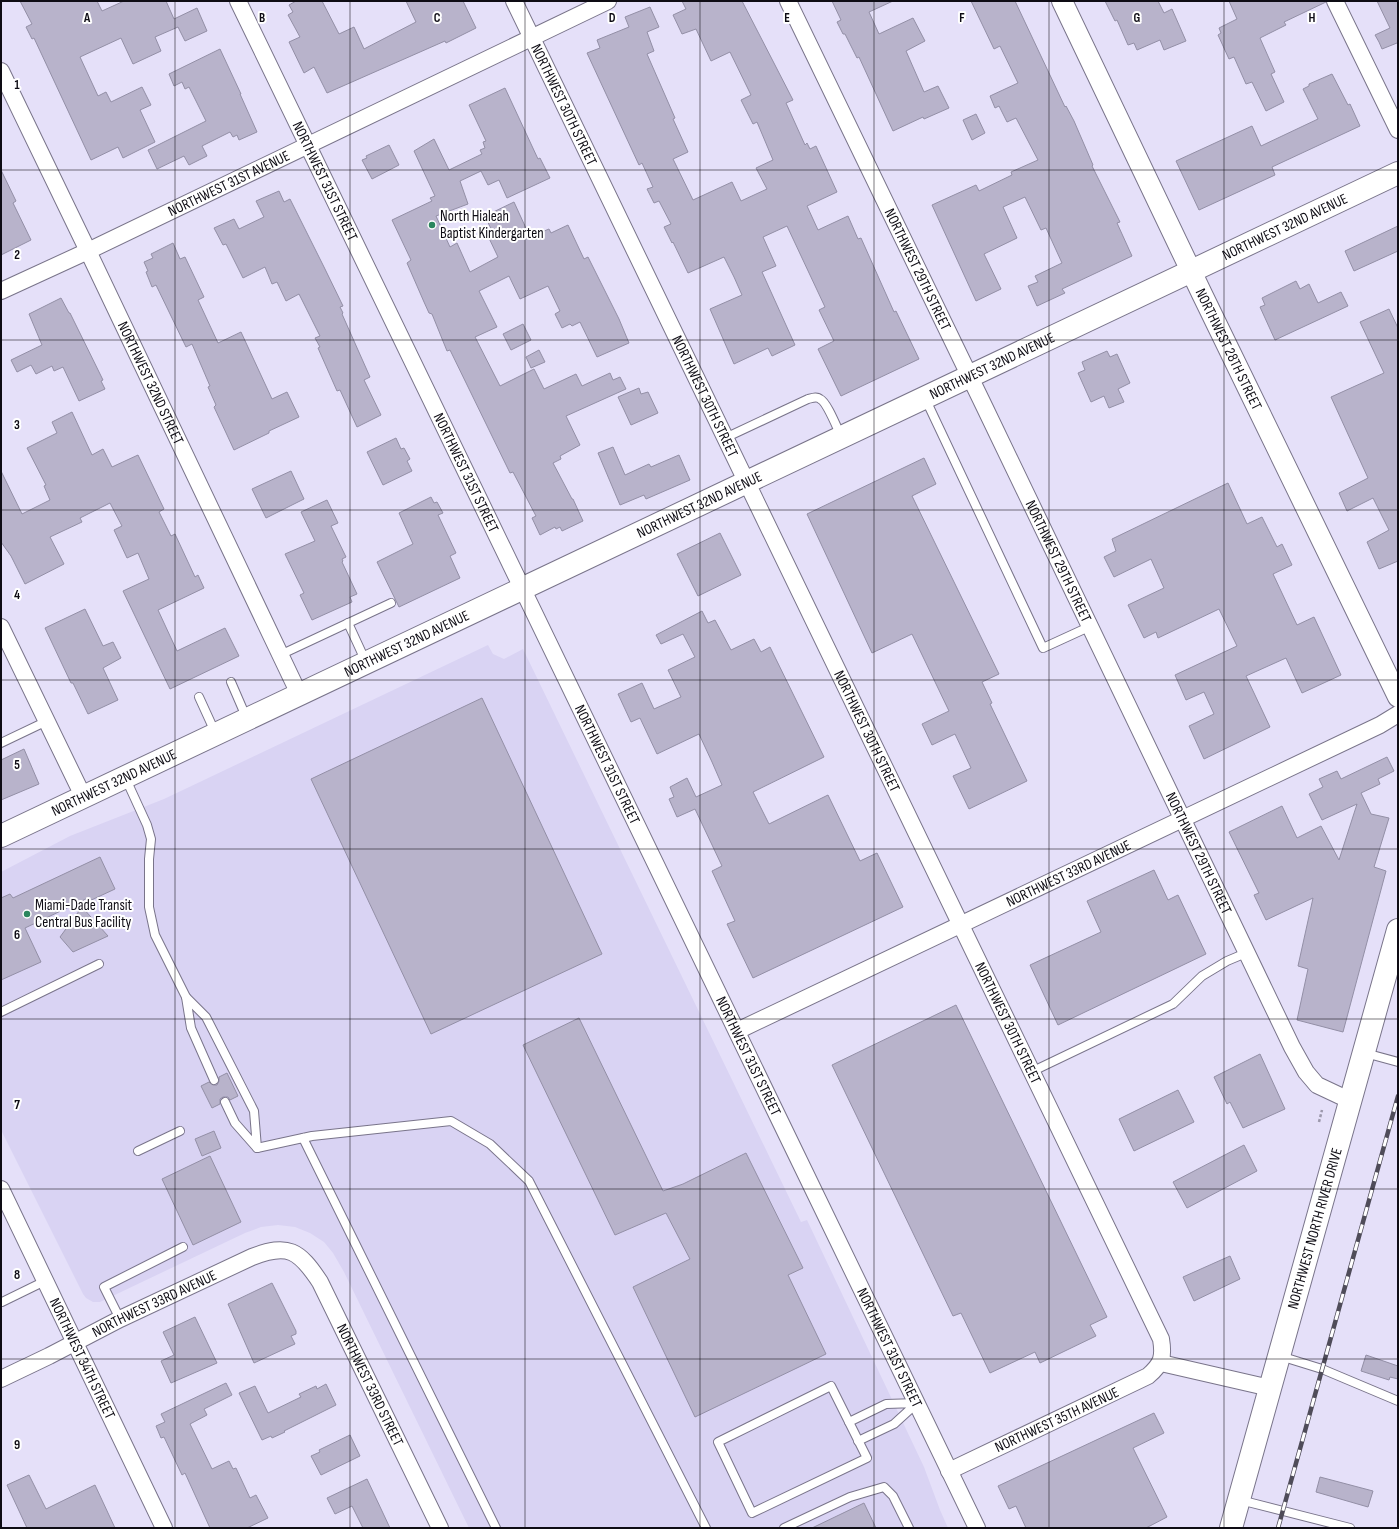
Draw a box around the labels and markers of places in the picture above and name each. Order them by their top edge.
place label: North Hialeah Baptist Kindergarten [440,207,544,243]
marker: North Hialeah Baptist Kindergarten [427,220,437,230]
place label: Miami-Dade Transit Central Bus Facility [35,896,133,932]
marker: Miami-Dade Transit Central Bus Facility [22,909,32,919]

